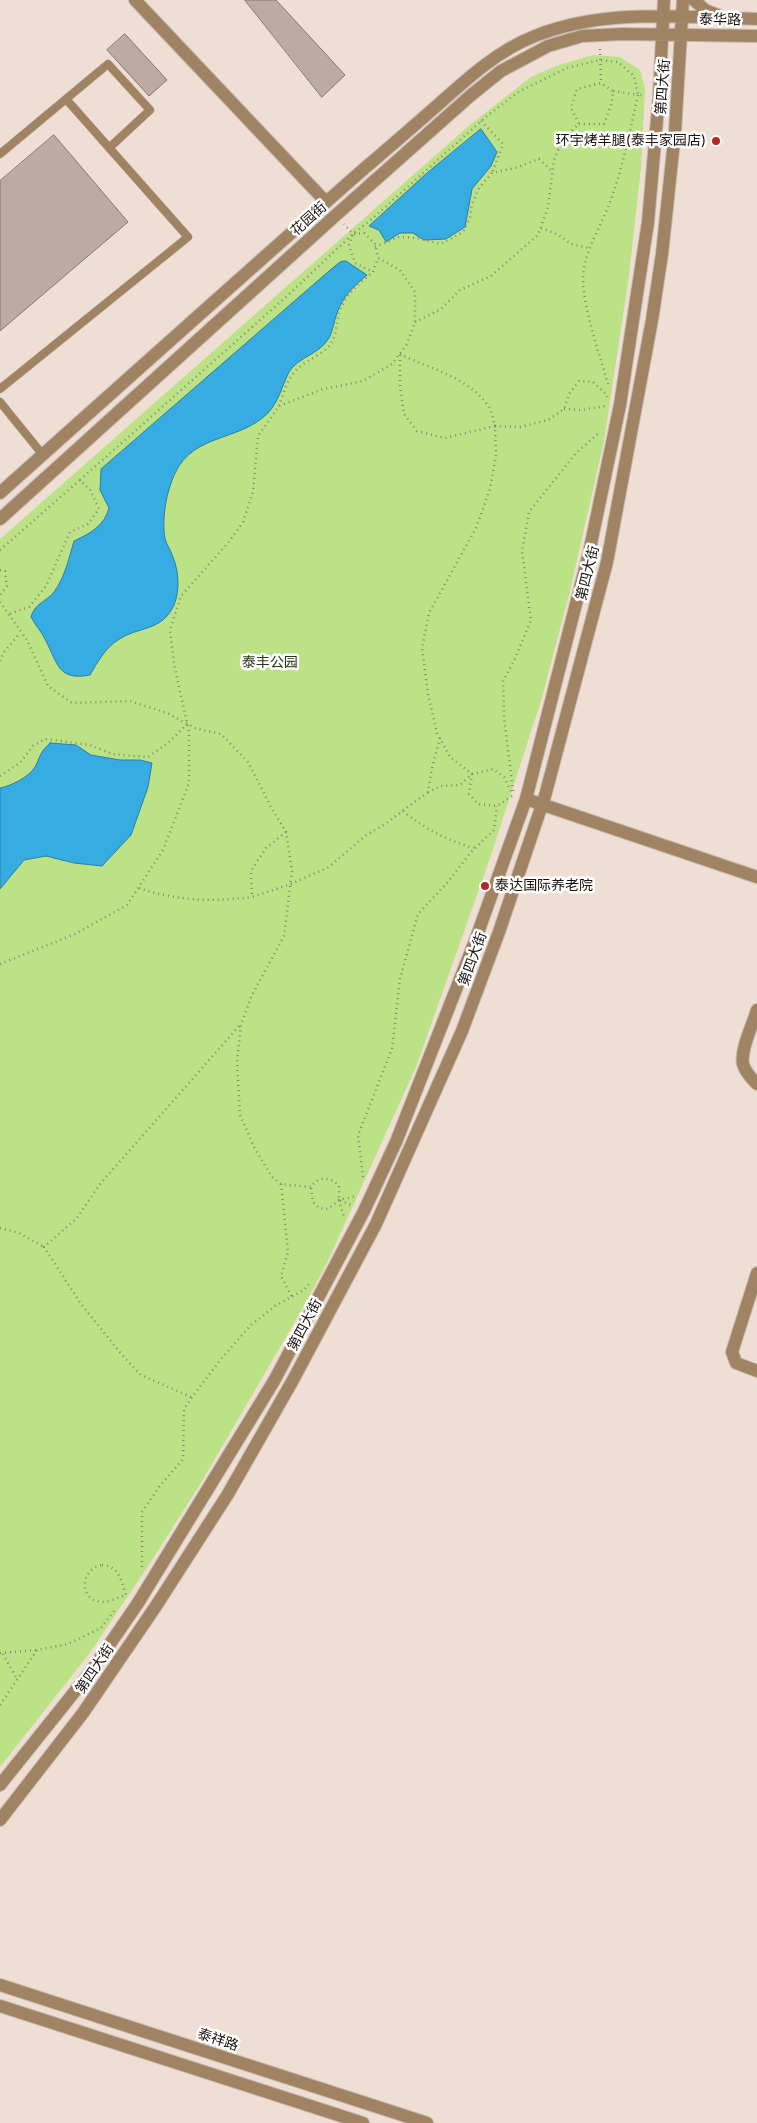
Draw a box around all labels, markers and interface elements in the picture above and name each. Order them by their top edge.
street label: 泰华路 [699,11,741,29]
street label: 第四大街 [653,58,673,116]
place label: 环宇烤羊腿(泰丰家园店) [556,133,706,149]
marker: 环宇烤羊腿(泰丰家园店) [710,135,722,147]
street label: 花园街 [288,199,330,239]
street label: 第四大街 [573,544,603,602]
park label: 泰丰公园 [242,655,298,671]
place label: 泰达国际养老院 [495,878,593,894]
marker: 泰达国际养老院 [479,880,491,892]
street label: 第四大街 [456,930,490,988]
street label: 第四大街 [284,1296,326,1354]
street label: 第四大街 [72,1641,118,1697]
street label: 泰祥路 [195,2026,241,2054]

